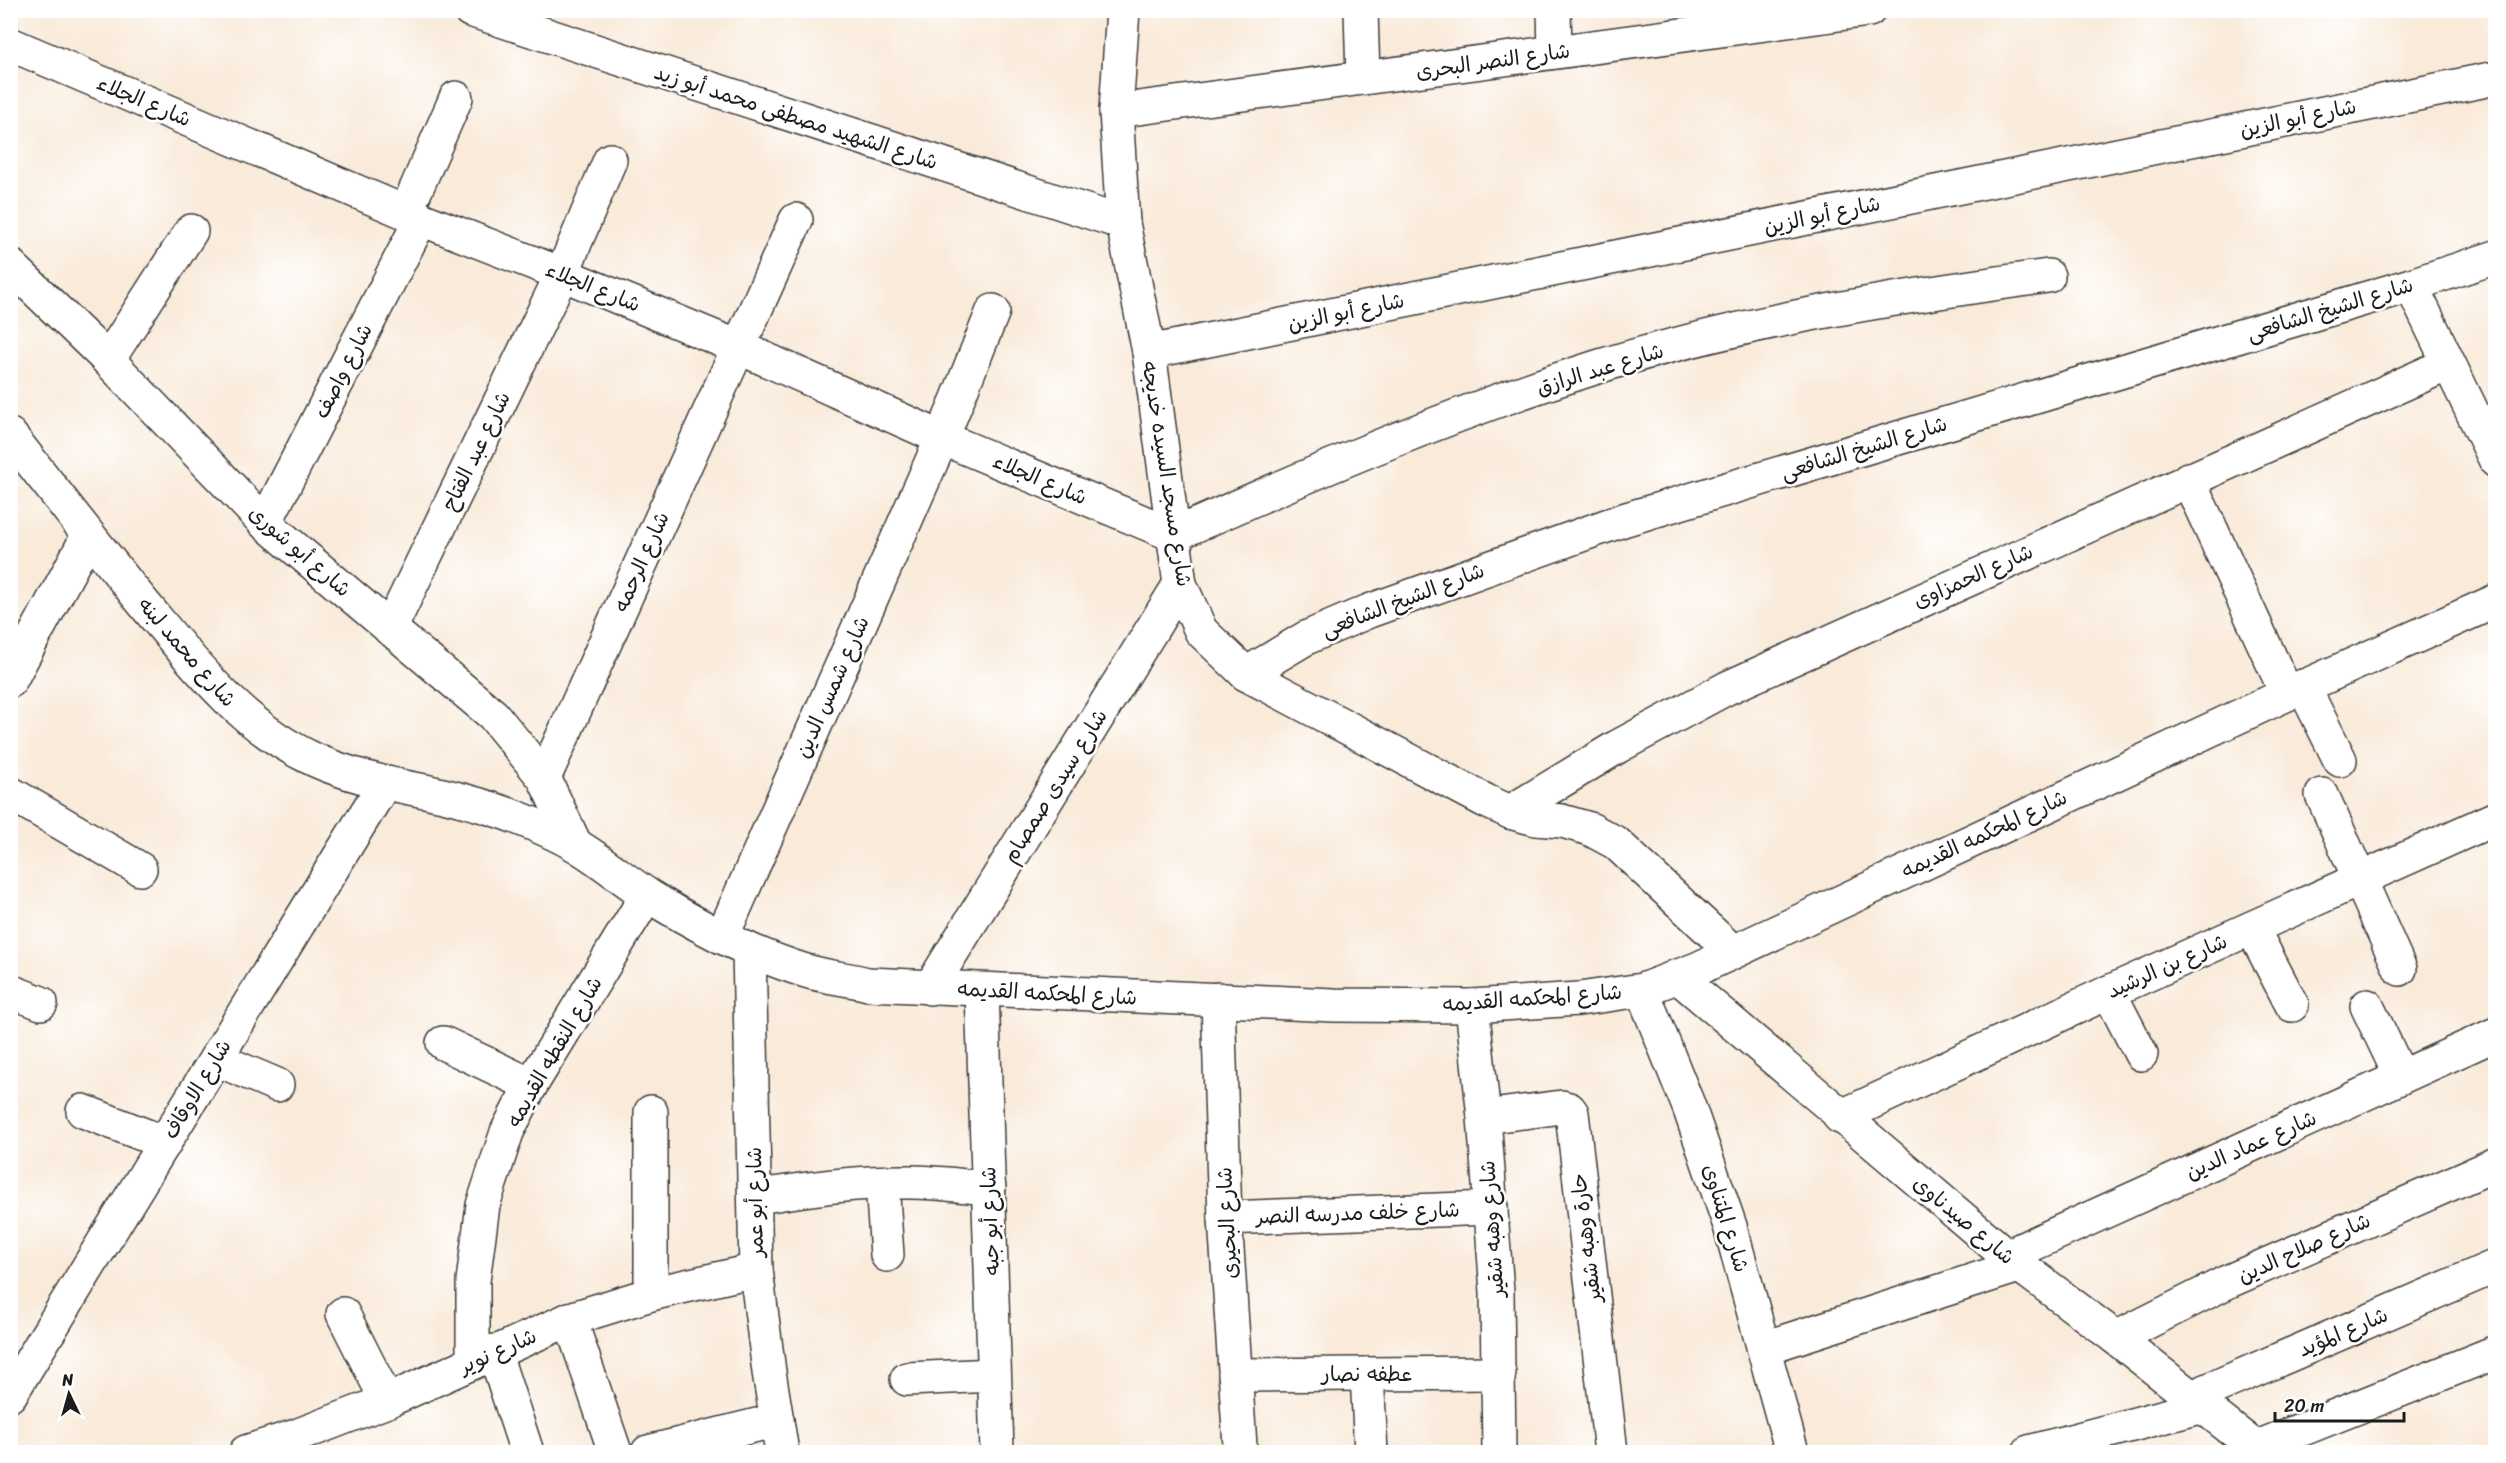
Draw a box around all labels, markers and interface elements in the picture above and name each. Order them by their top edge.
street label: شارع النصر البحرى [1413,31,1573,91]
street label: شارع الشهيد مصطفى محمد أبو زيد [649,53,943,181]
street label: شارع الجلاء [91,64,197,138]
street label: شارع أبو الزين [2236,87,2360,149]
street label: شارع أبو الزين [1760,184,1884,246]
street label: شارع الجلاء [540,251,646,323]
street label: شارع الشيخ الشافعى [2242,266,2418,352]
street label: شارع أبو الزين [1284,281,1408,343]
street label: شارع واصف [303,316,383,426]
street label: شارع عبد الرازق [1531,332,1669,406]
street label: شارع مسجد السيده خديجه [1130,359,1204,589]
street label: شارع عبد الفتاح [430,384,522,518]
street label: شارع الشيخ الشافعى [1776,405,1952,491]
street label: شارع الجلاء [987,442,1093,516]
street label: شارع أبو شورى [240,495,360,607]
street label: شارع الرحمه [602,505,680,619]
street label: شارع الحمزاوى [1907,533,2039,619]
street label: شارع الشيخ الشافعى [1316,551,1490,649]
street label: شارع محمد لبنه [128,588,246,716]
street label: شارع شمس الدين [784,610,880,764]
street label: شارع سيدى صمصام [992,701,1118,871]
street label: شارع المحكمه القديمه [1894,779,2074,889]
street label: شارع بن الرشيد [2100,922,2234,1010]
street label: شارع النقطه القديمه [495,969,613,1135]
street label: شارع المحكمه القديمه [956,969,1138,1017]
street label: شارع المحكمه القديمه [1441,973,1623,1023]
street label: شارع الاوقاف [152,1031,242,1147]
street label: شارع عماد الدين [2179,1099,2323,1191]
street label: شارع أبو عمر [735,1147,775,1259]
street label: شارع وهبه شقير [1468,1159,1516,1301]
street label: شارع المتناوى [1692,1159,1760,1277]
street label: شارع صيدناوى [1904,1165,2024,1275]
street label: شارع أبو جبه [969,1166,1011,1276]
street label: شارع البحيرى [1205,1166,1249,1280]
street label: حارة وهبه شقير [1559,1171,1613,1307]
street label: شارع خلف مدرسه النصر [1253,1190,1461,1236]
street label: شارع صلاح الدين [2231,1202,2377,1294]
street label: شارع المؤيد [2292,1296,2394,1368]
street label: شارع نوير [451,1317,543,1386]
street label: عطفه نصار [1320,1355,1412,1393]
north arrow [39,1364,99,1424]
text: N [60,1365,75,1395]
scale bar [2275,1385,2404,1423]
text: 20 m [2284,1390,2324,1422]

